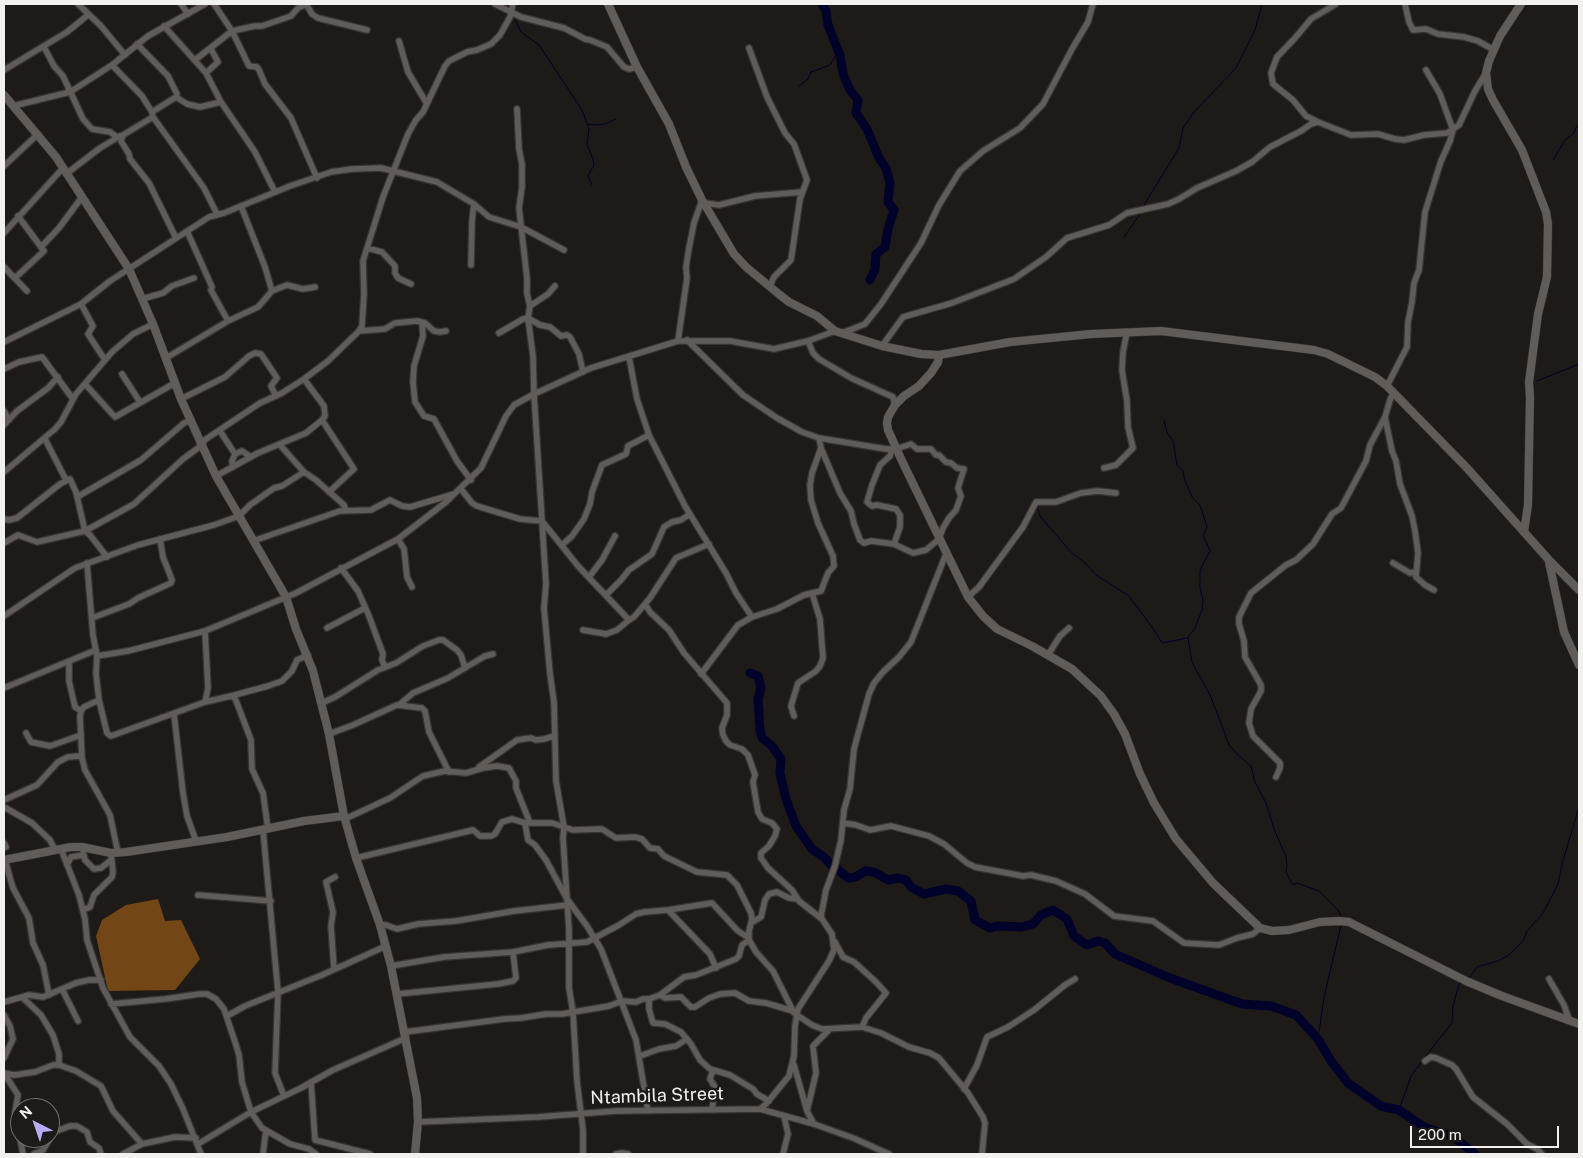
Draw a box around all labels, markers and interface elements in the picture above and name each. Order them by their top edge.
street label: Ntambila Street [590,1083,724,1109]
north arrow [10,1098,60,1148]
text: N [16,1103,35,1122]
scale bar [1413,1116,1562,1148]
text: 200 m [1418,1126,1462,1143]

